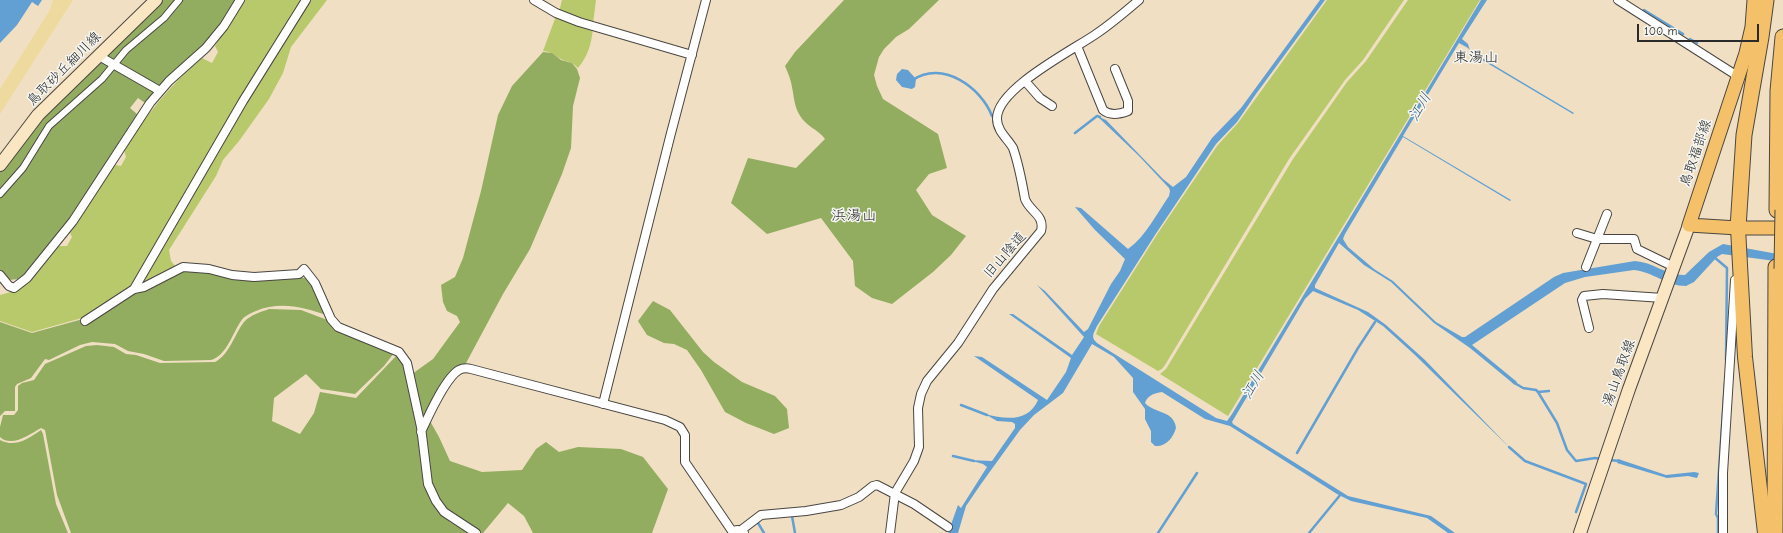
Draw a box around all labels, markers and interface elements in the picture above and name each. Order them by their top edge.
scale bar [1639,16,1761,42]
text: 100 m [1644,24,1677,38]
street label: 鳥取砂丘細川線 [23,28,105,110]
district label: 東湯山 [1454,49,1498,67]
water label: 江川 [1405,90,1435,124]
street label: 鳥取福部線 [1677,117,1715,189]
district label: 浜湯山 [832,207,876,225]
street label: 旧山陰道 [980,228,1030,282]
street label: 湯山鳥取線 [1599,337,1639,409]
water label: 江川 [1238,368,1268,402]

